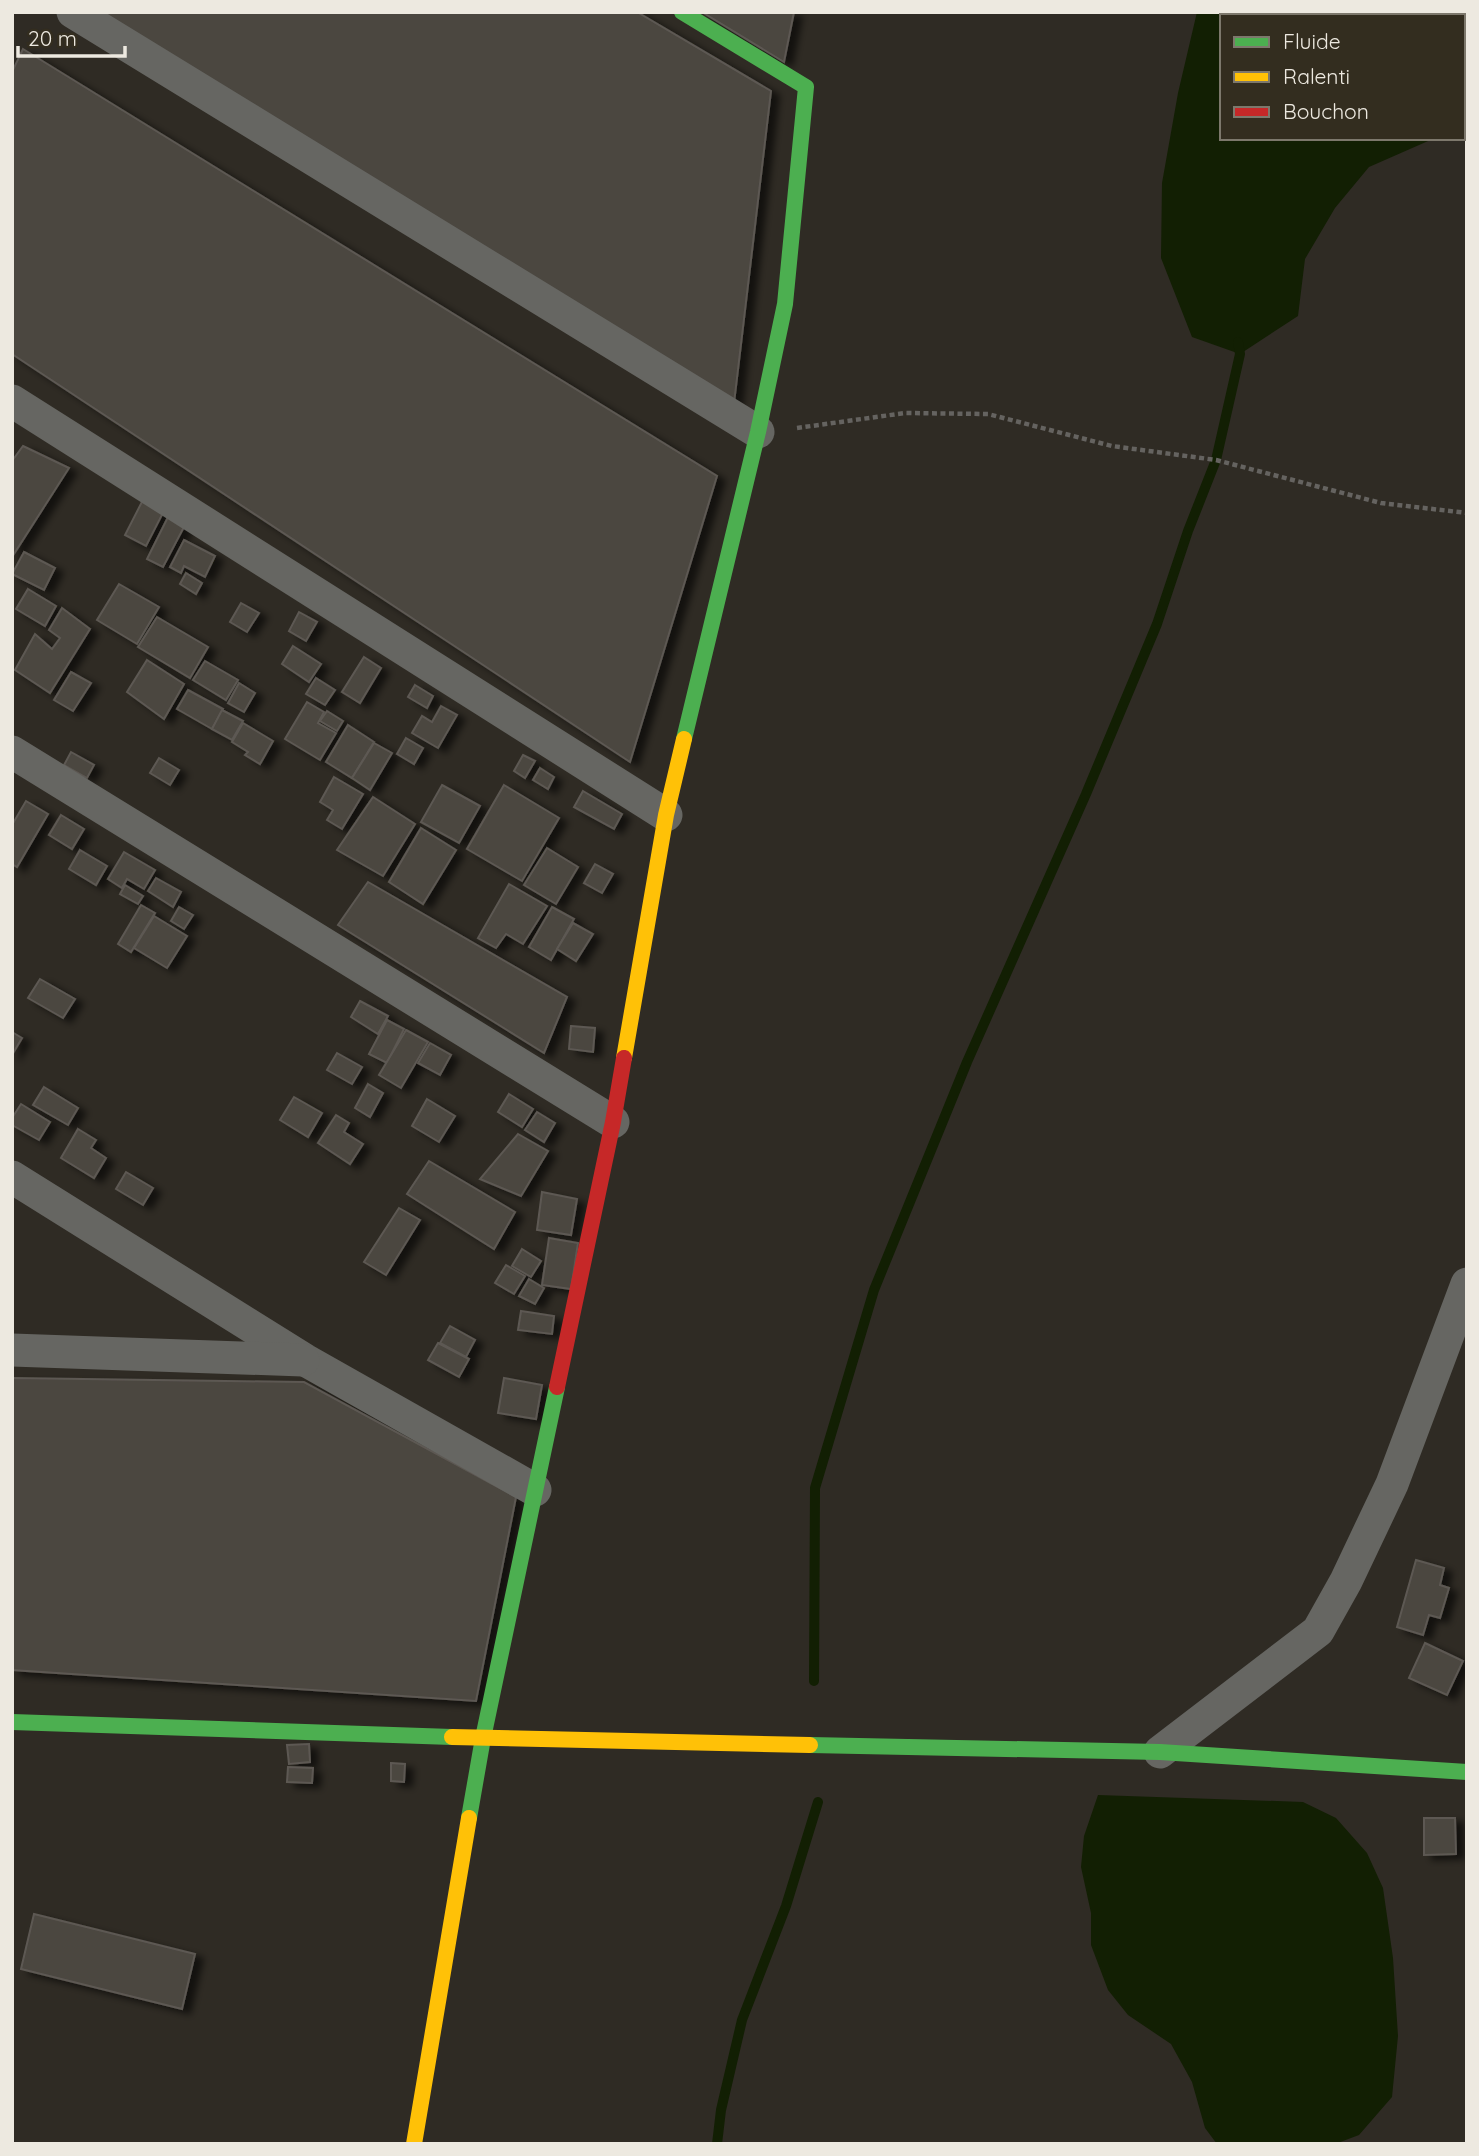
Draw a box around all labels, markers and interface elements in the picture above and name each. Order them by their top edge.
scale bar [18,14,124,58]
legend [1220,14,1465,140]
text: 20 m [28,25,77,51]
text: Fluide [1283,28,1341,54]
text: Ralenti [1283,63,1350,89]
text: Bouchon [1283,98,1369,124]

